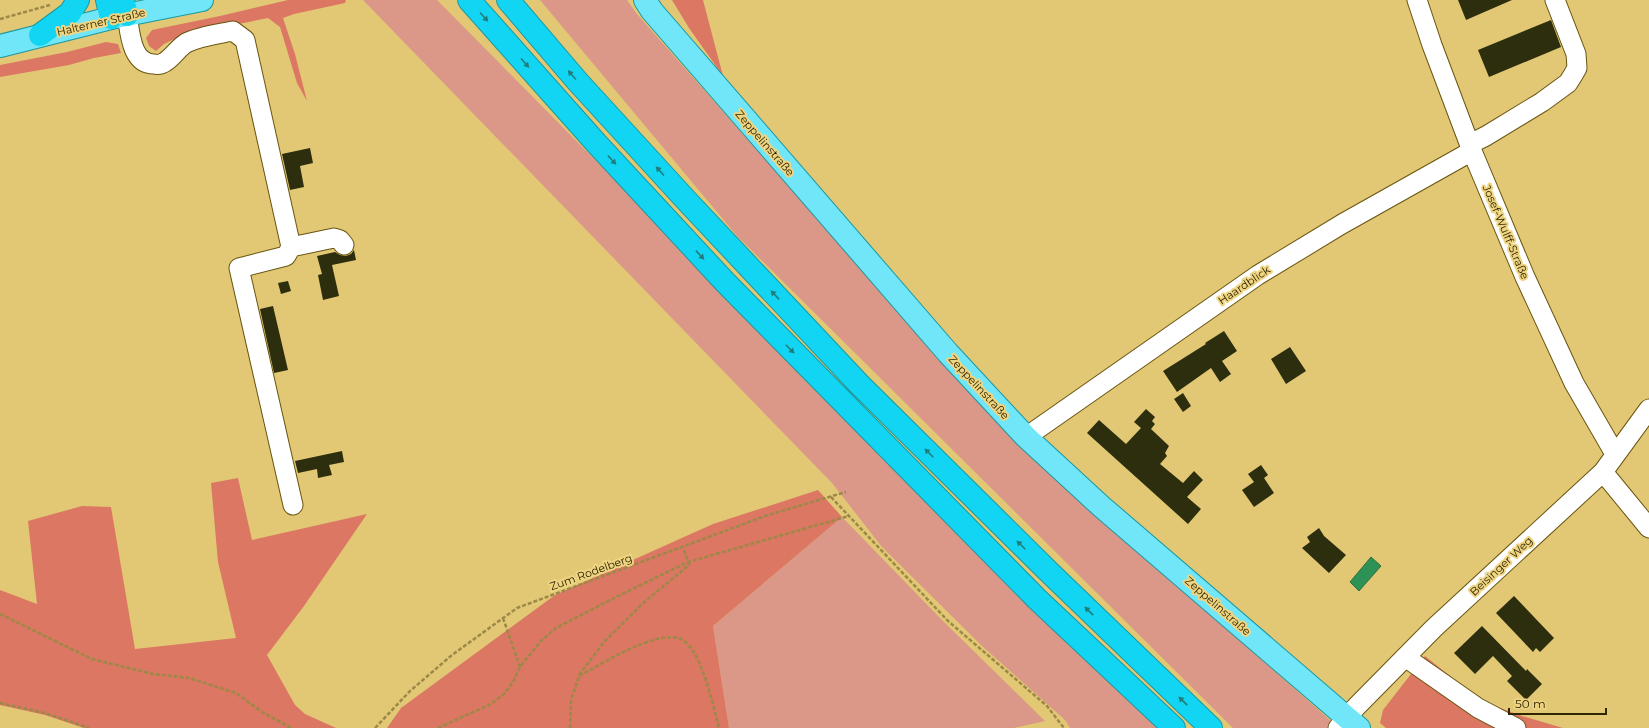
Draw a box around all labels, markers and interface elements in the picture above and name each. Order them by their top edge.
street label: Halterner Straße [55,5,147,39]
one-way arrow [480,12,489,22]
one-way arrow [520,58,530,68]
one-way arrow [568,70,577,81]
street label: Zeppelinstraße [733,107,798,179]
one-way arrow [607,155,616,165]
one-way arrow [656,167,665,176]
street label: Josef-Wulff-Straße [1479,182,1532,282]
one-way arrow [695,250,705,260]
street label: Haardblick [1215,262,1273,308]
one-way arrow [770,290,779,300]
one-way arrow [785,344,795,354]
street label: Zeppelinstraße [946,352,1013,422]
one-way arrow [924,448,934,458]
street label: Beisinger Weg [1467,533,1535,599]
one-way arrow [1016,540,1026,549]
street label: Zum Rodelberg [548,551,634,593]
street label: Zeppelinstraße [1182,574,1254,639]
one-way arrow [1084,606,1094,616]
scale bar [1509,690,1606,716]
one-way arrow [1178,696,1188,706]
text: 50 m [1515,696,1546,711]

